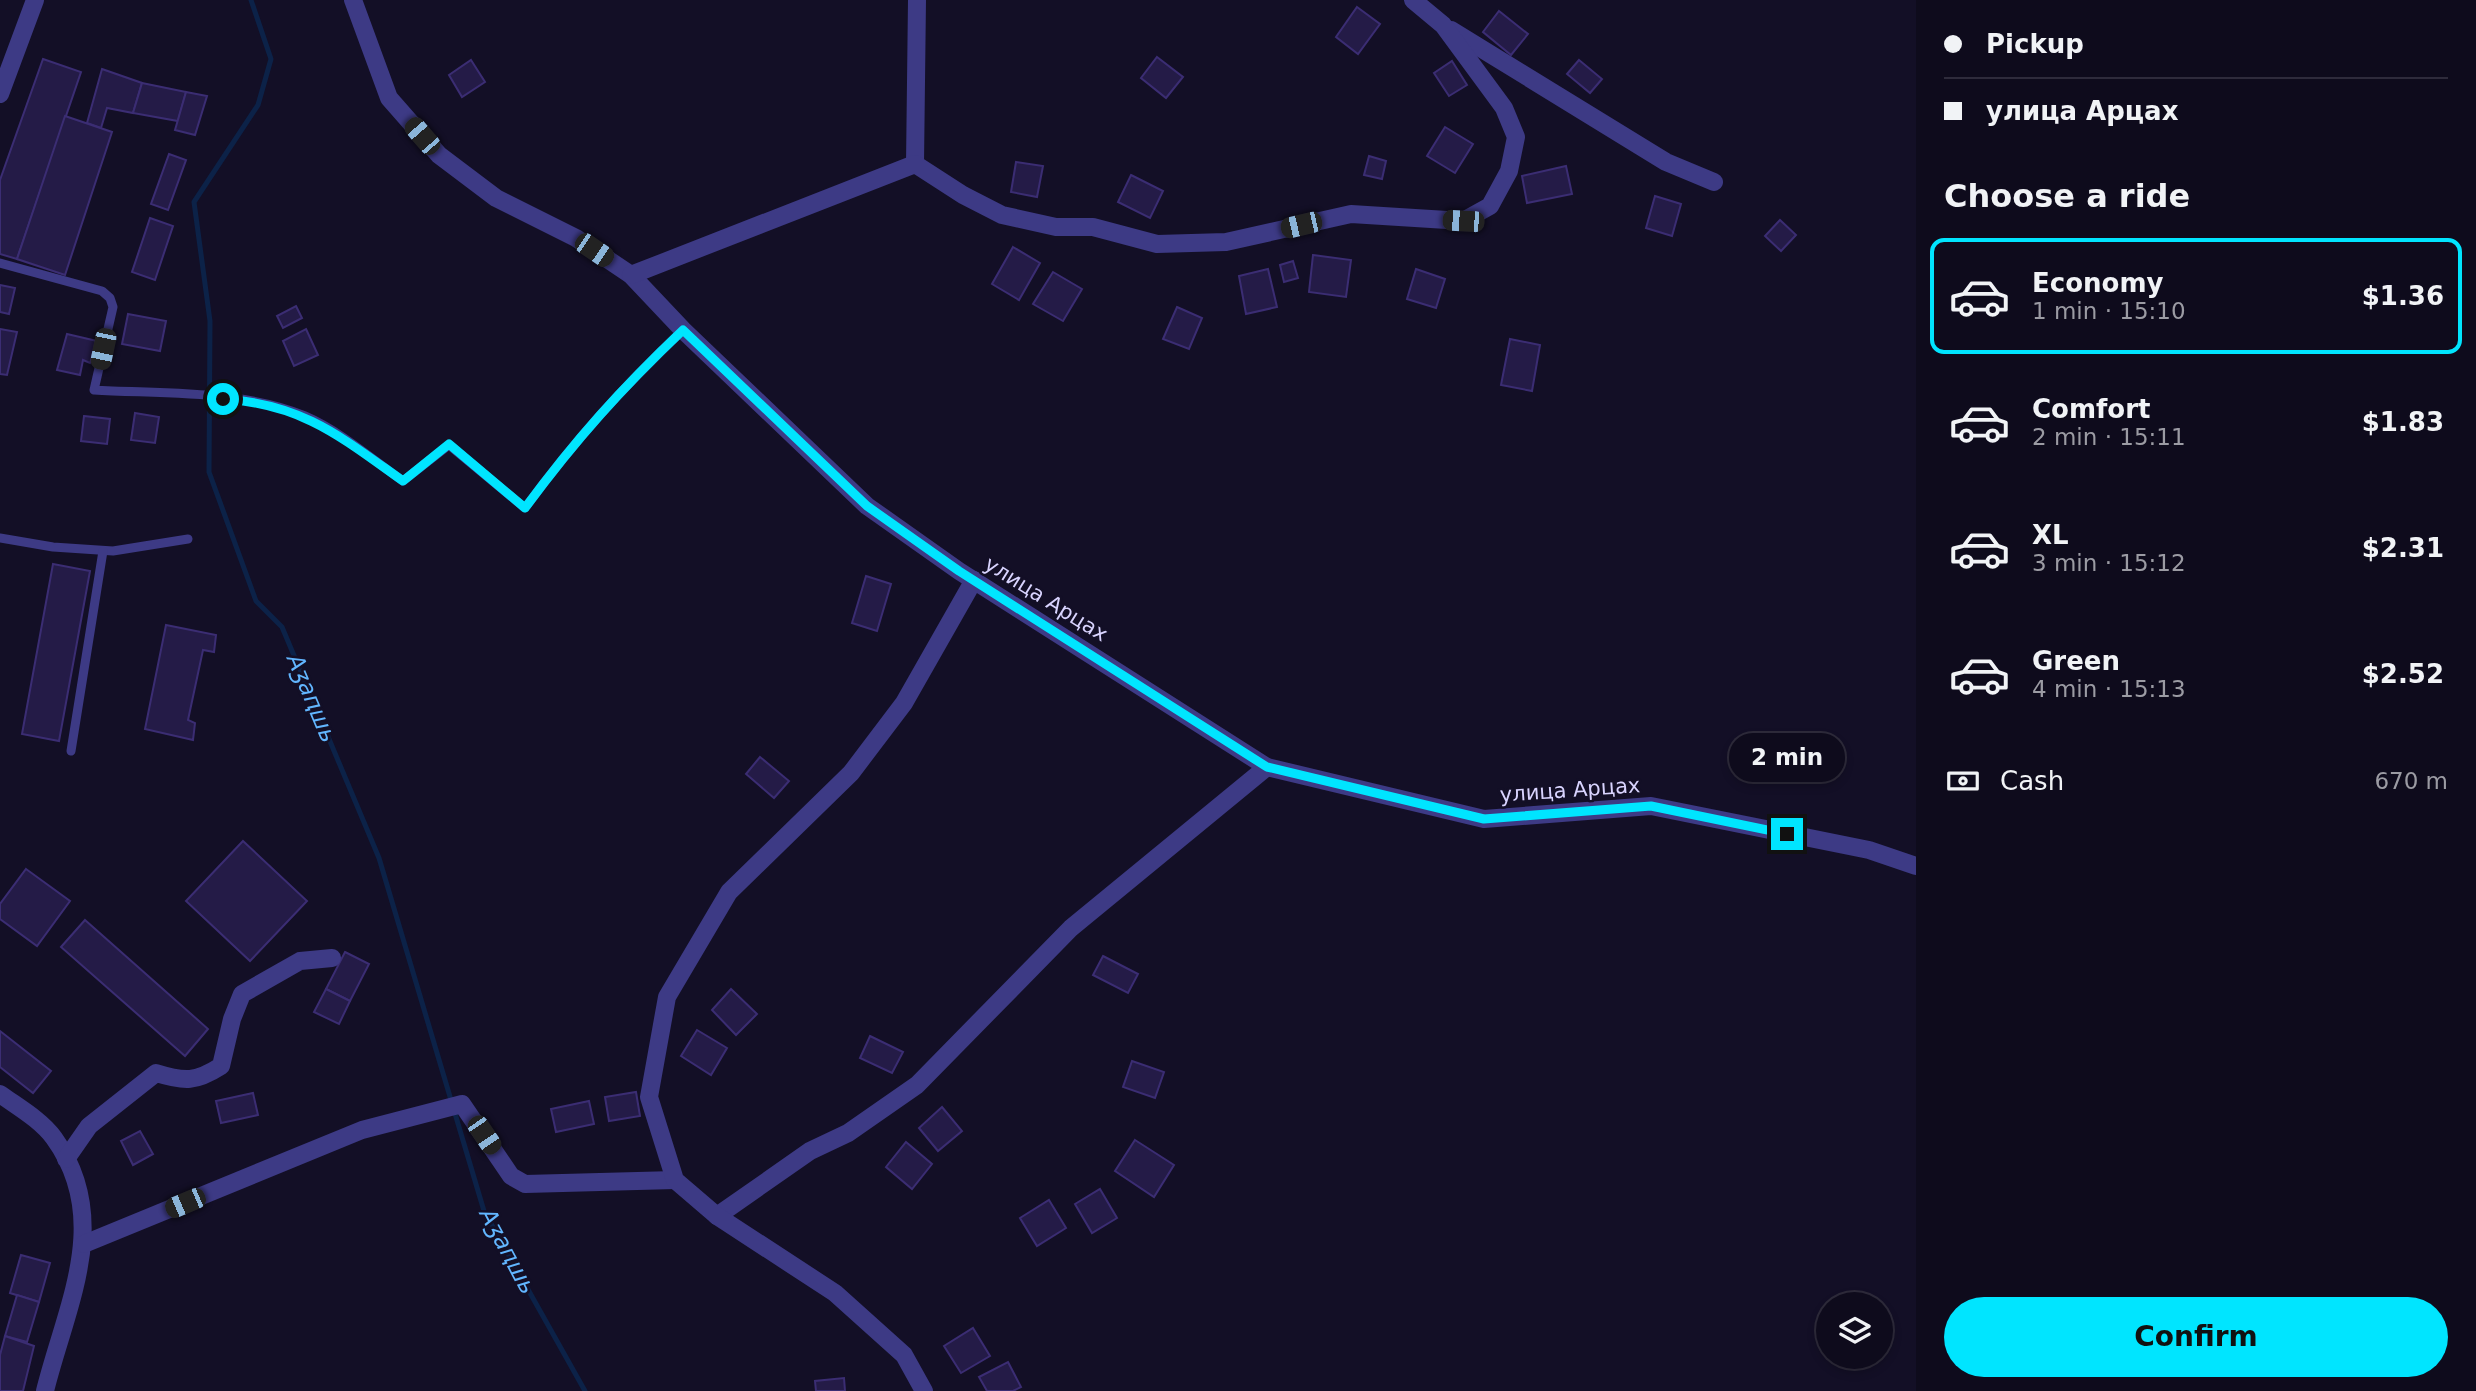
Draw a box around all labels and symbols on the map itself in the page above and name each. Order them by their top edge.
car [401,113,444,159]
car [1442,209,1485,233]
car [1279,210,1324,240]
car [571,230,618,270]
car [89,326,118,372]
route start [207,383,239,415]
street label: улица Арцах [980,552,1112,646]
water label: Аӡаԥшь [281,648,342,746]
callout: 2 min [1729,732,1845,782]
street label: улица Арцах [1499,773,1641,807]
route end [1771,818,1803,850]
car [464,1112,505,1158]
car [162,1185,209,1221]
water label: Аӡаԥшь [474,1202,541,1298]

